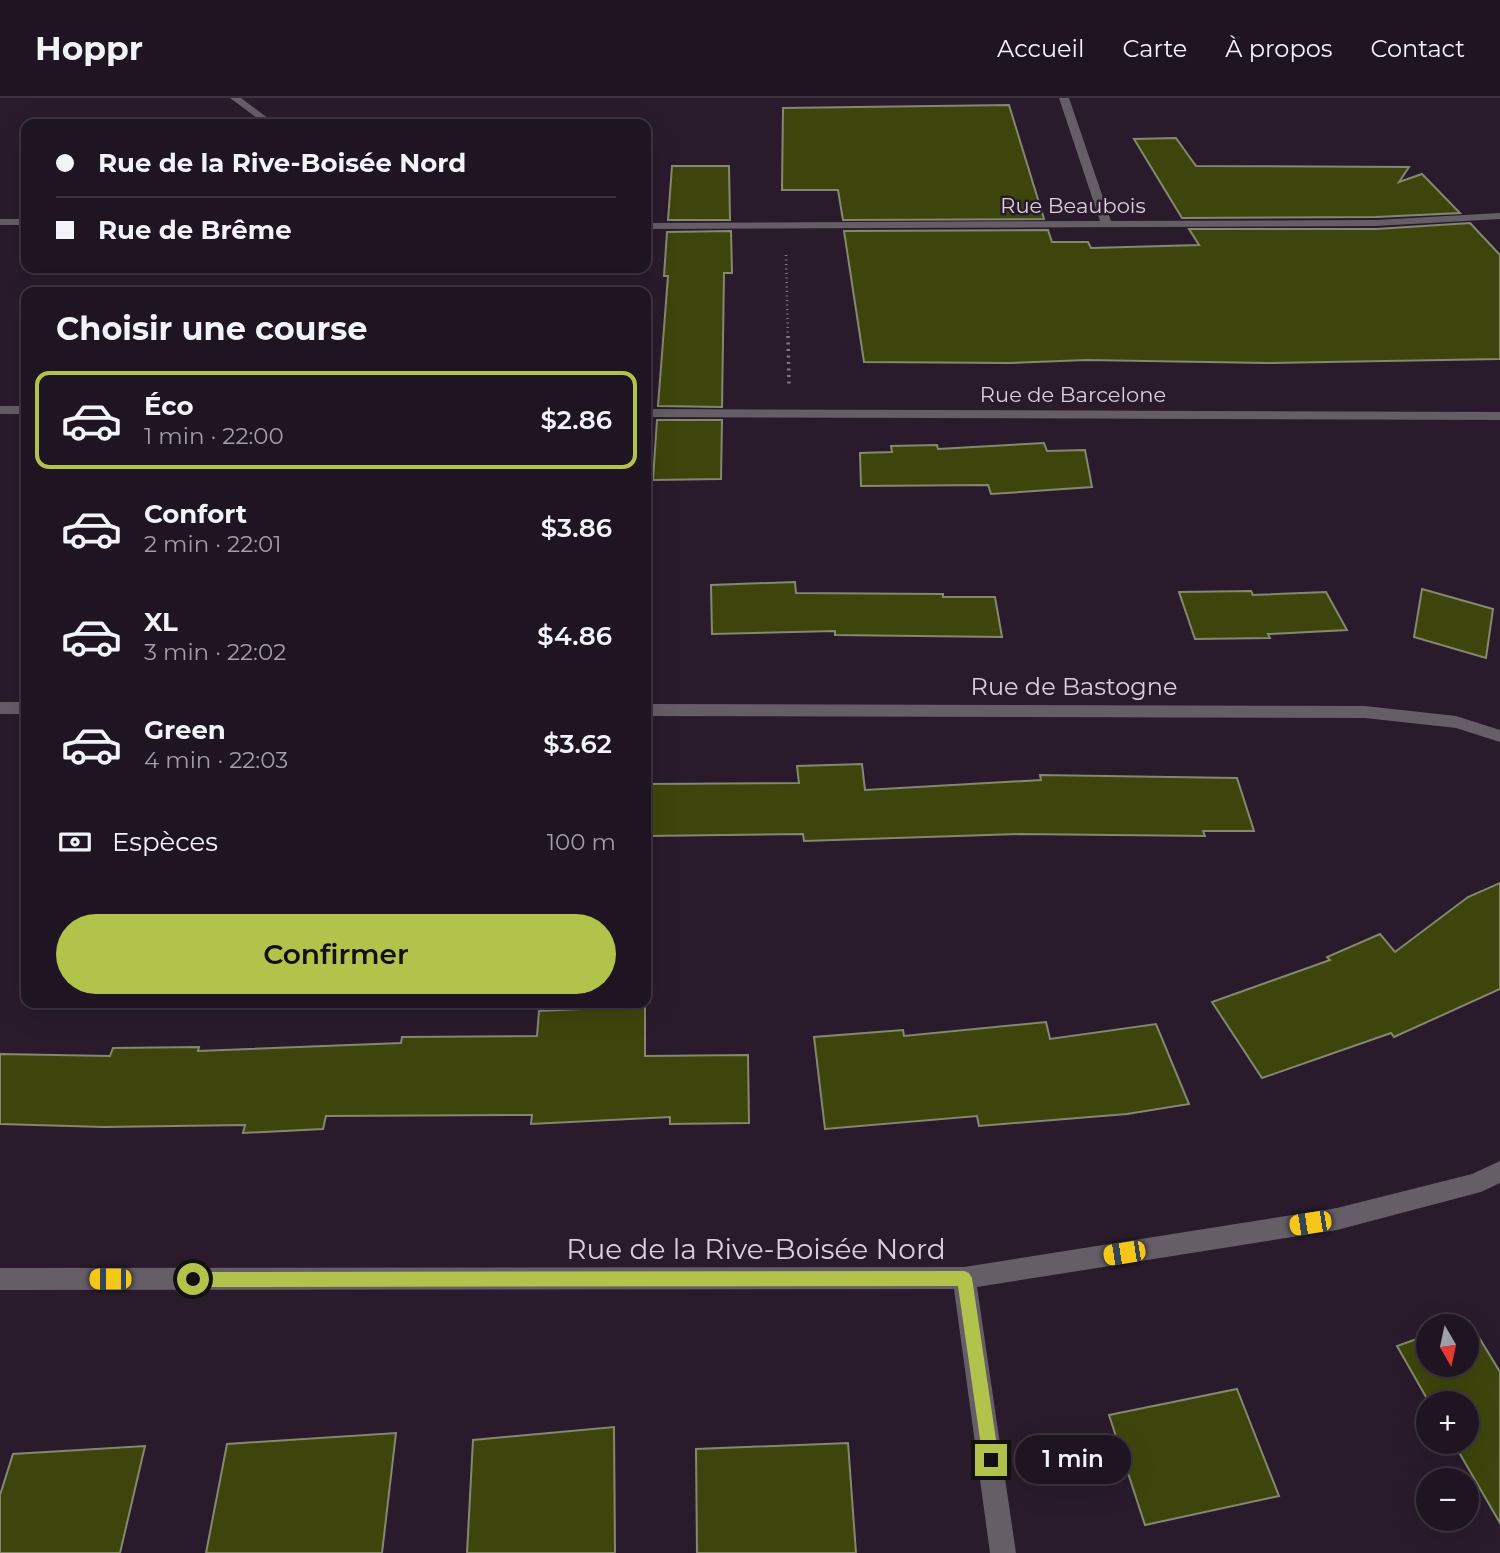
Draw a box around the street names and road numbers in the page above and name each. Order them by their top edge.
street label: Rue Beaubois [1000,193,1146,218]
street label: Rue de Barcelone [980,382,1166,407]
street label: Rue de Bastogne [971,672,1177,701]
street label: Rue de la Rive-Boisée Nord [566,1232,946,1266]

